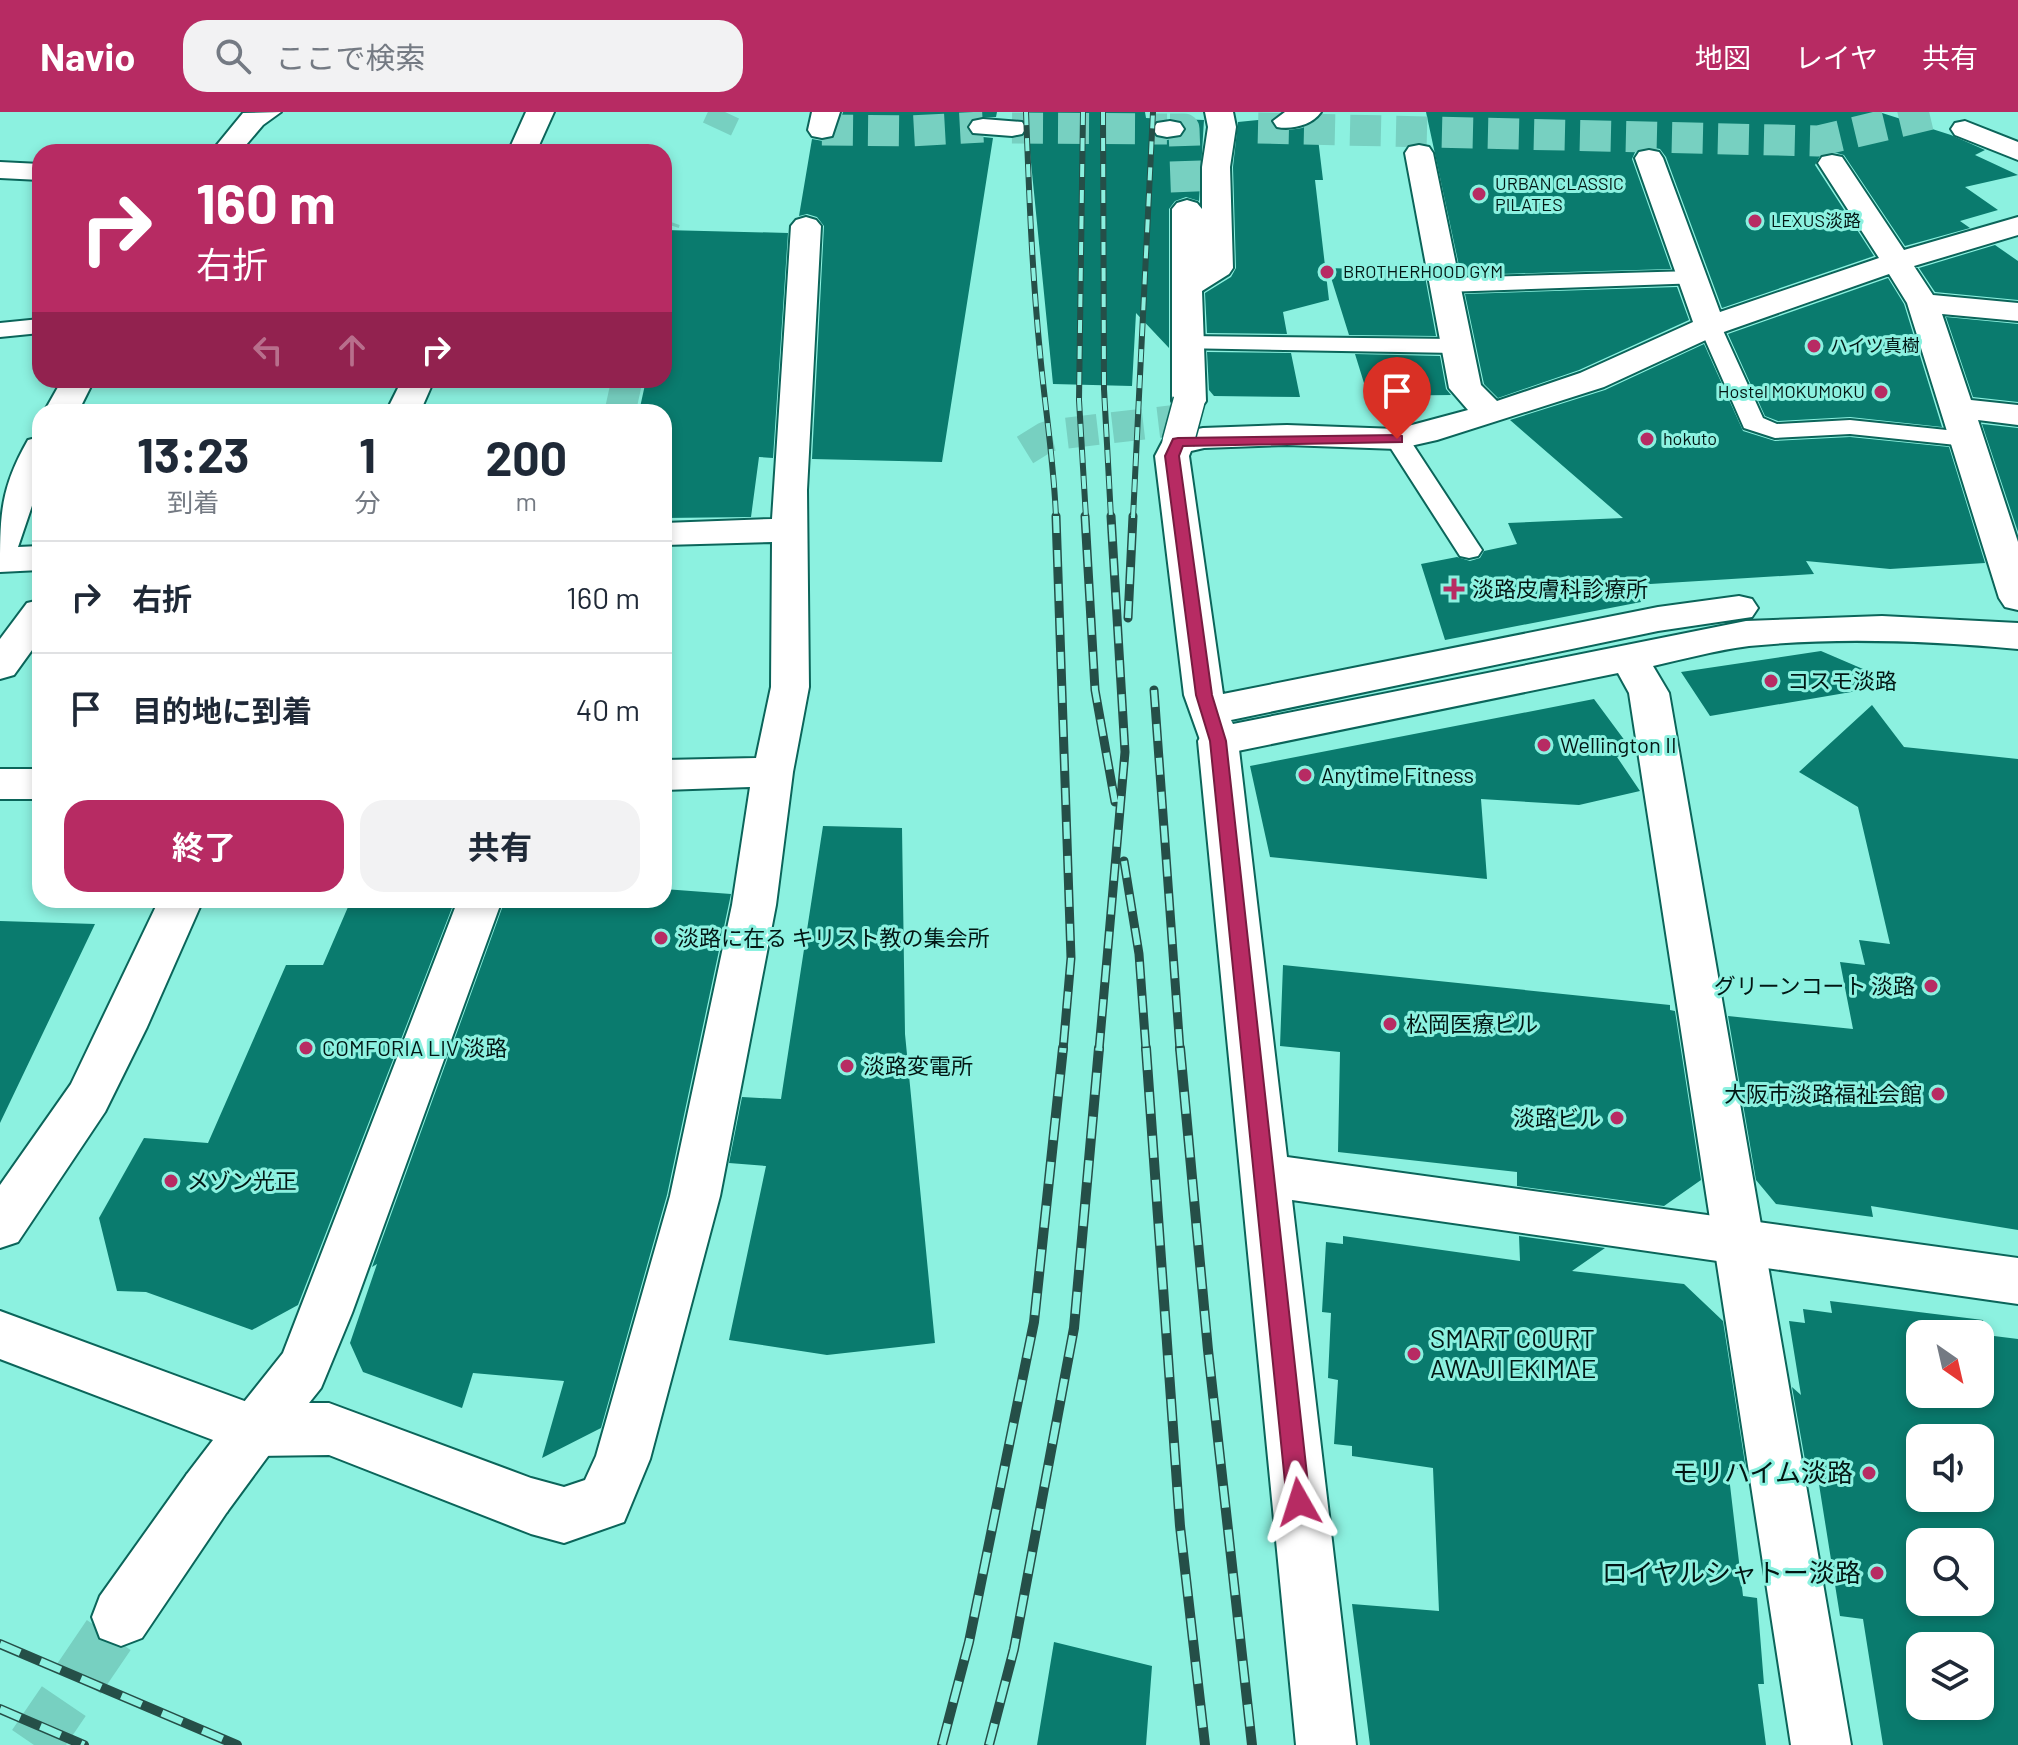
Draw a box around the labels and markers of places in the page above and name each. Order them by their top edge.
place label: URBAN CLASSIC PILATES [1495,172,1624,215]
marker: URBAN CLASSIC PILATES [1470,185,1488,203]
place label: LEXUS淡路 [1771,209,1861,231]
marker: LEXUS淡路 [1746,212,1764,230]
place label: BROTHERHOOD GYM [1343,260,1503,282]
marker: BROTHERHOOD GYM [1318,263,1336,281]
place label: ハイツ真樹 [1830,334,1920,356]
marker: ハイツ真樹 [1805,337,1823,355]
pin [1363,357,1431,439]
place label: Hostel MOKUMOKU [1718,380,1865,402]
marker: Hostel MOKUMOKU [1872,383,1890,401]
place label: hokuto [1663,427,1717,449]
marker: hokuto [1638,430,1656,448]
place label: 淡路皮膚科診療所 [1472,575,1648,601]
marker: 淡路皮膚科診療所 [1443,578,1465,600]
place label: コスモ淡路 [1787,667,1897,693]
marker: コスモ淡路 [1762,672,1780,690]
place label: Wellington II [1560,731,1677,757]
marker: Wellington II [1535,736,1553,754]
place label: Anytime Fitness [1321,761,1474,787]
marker: Anytime Fitness [1296,766,1314,784]
place label: 淡路に在る キリスト教の集会所 [677,924,989,950]
marker: 淡路に在る キリスト教の集会所 [652,929,670,947]
place label: グリーンコート 淡路 [1714,972,1915,998]
marker: グリーンコート 淡路 [1922,977,1940,995]
place label: 松岡医療ビル [1406,1010,1538,1036]
marker: 松岡医療ビル [1381,1015,1399,1033]
place label: COMFORIA LIV 淡路 [322,1034,507,1060]
marker: COMFORIA LIV 淡路 [297,1039,315,1057]
place label: 淡路変電所 [863,1052,973,1078]
marker: 淡路変電所 [838,1057,856,1075]
place label: 大阪市淡路福祉会館 [1724,1080,1922,1106]
marker: 大阪市淡路福祉会館 [1929,1085,1947,1103]
place label: 淡路ビル [1513,1104,1601,1130]
marker: 淡路ビル [1608,1109,1626,1127]
place label: メゾン光正 [187,1167,297,1193]
marker: メゾン光正 [162,1172,180,1190]
place label: SMART COURT AWAJI EKIMAE [1430,1322,1597,1383]
marker: SMART COURT AWAJI EKIMAE [1405,1345,1423,1363]
place label: モリハイム淡路 [1672,1456,1853,1487]
marker: モリハイム淡路 [1860,1464,1878,1482]
place label: ロイヤルシャトー淡路 [1602,1556,1861,1587]
marker: ロイヤルシャトー淡路 [1868,1564,1886,1582]

